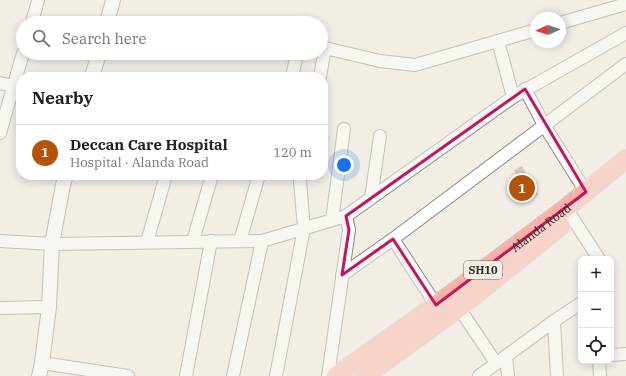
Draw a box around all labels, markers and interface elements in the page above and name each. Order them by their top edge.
north arrow [530,12,566,48]
search box [16,16,328,60]
icon: search [30,27,52,49]
text: Search here [62,29,147,48]
text: Nearby [32,87,93,109]
text: Deccan Care Hospital [70,135,228,154]
text: 1 [41,144,49,161]
text: 120 m [273,144,312,161]
text: Hospital · Alanda Road [70,154,209,171]
your location [334,155,354,175]
pin: 1 [509,173,535,203]
street label: Alanda Road [508,200,574,254]
map controls [578,256,614,364]
button: + [578,256,614,292]
road number: SH10 [464,261,502,279]
button: − [578,292,614,328]
button: locate [578,328,614,364]

